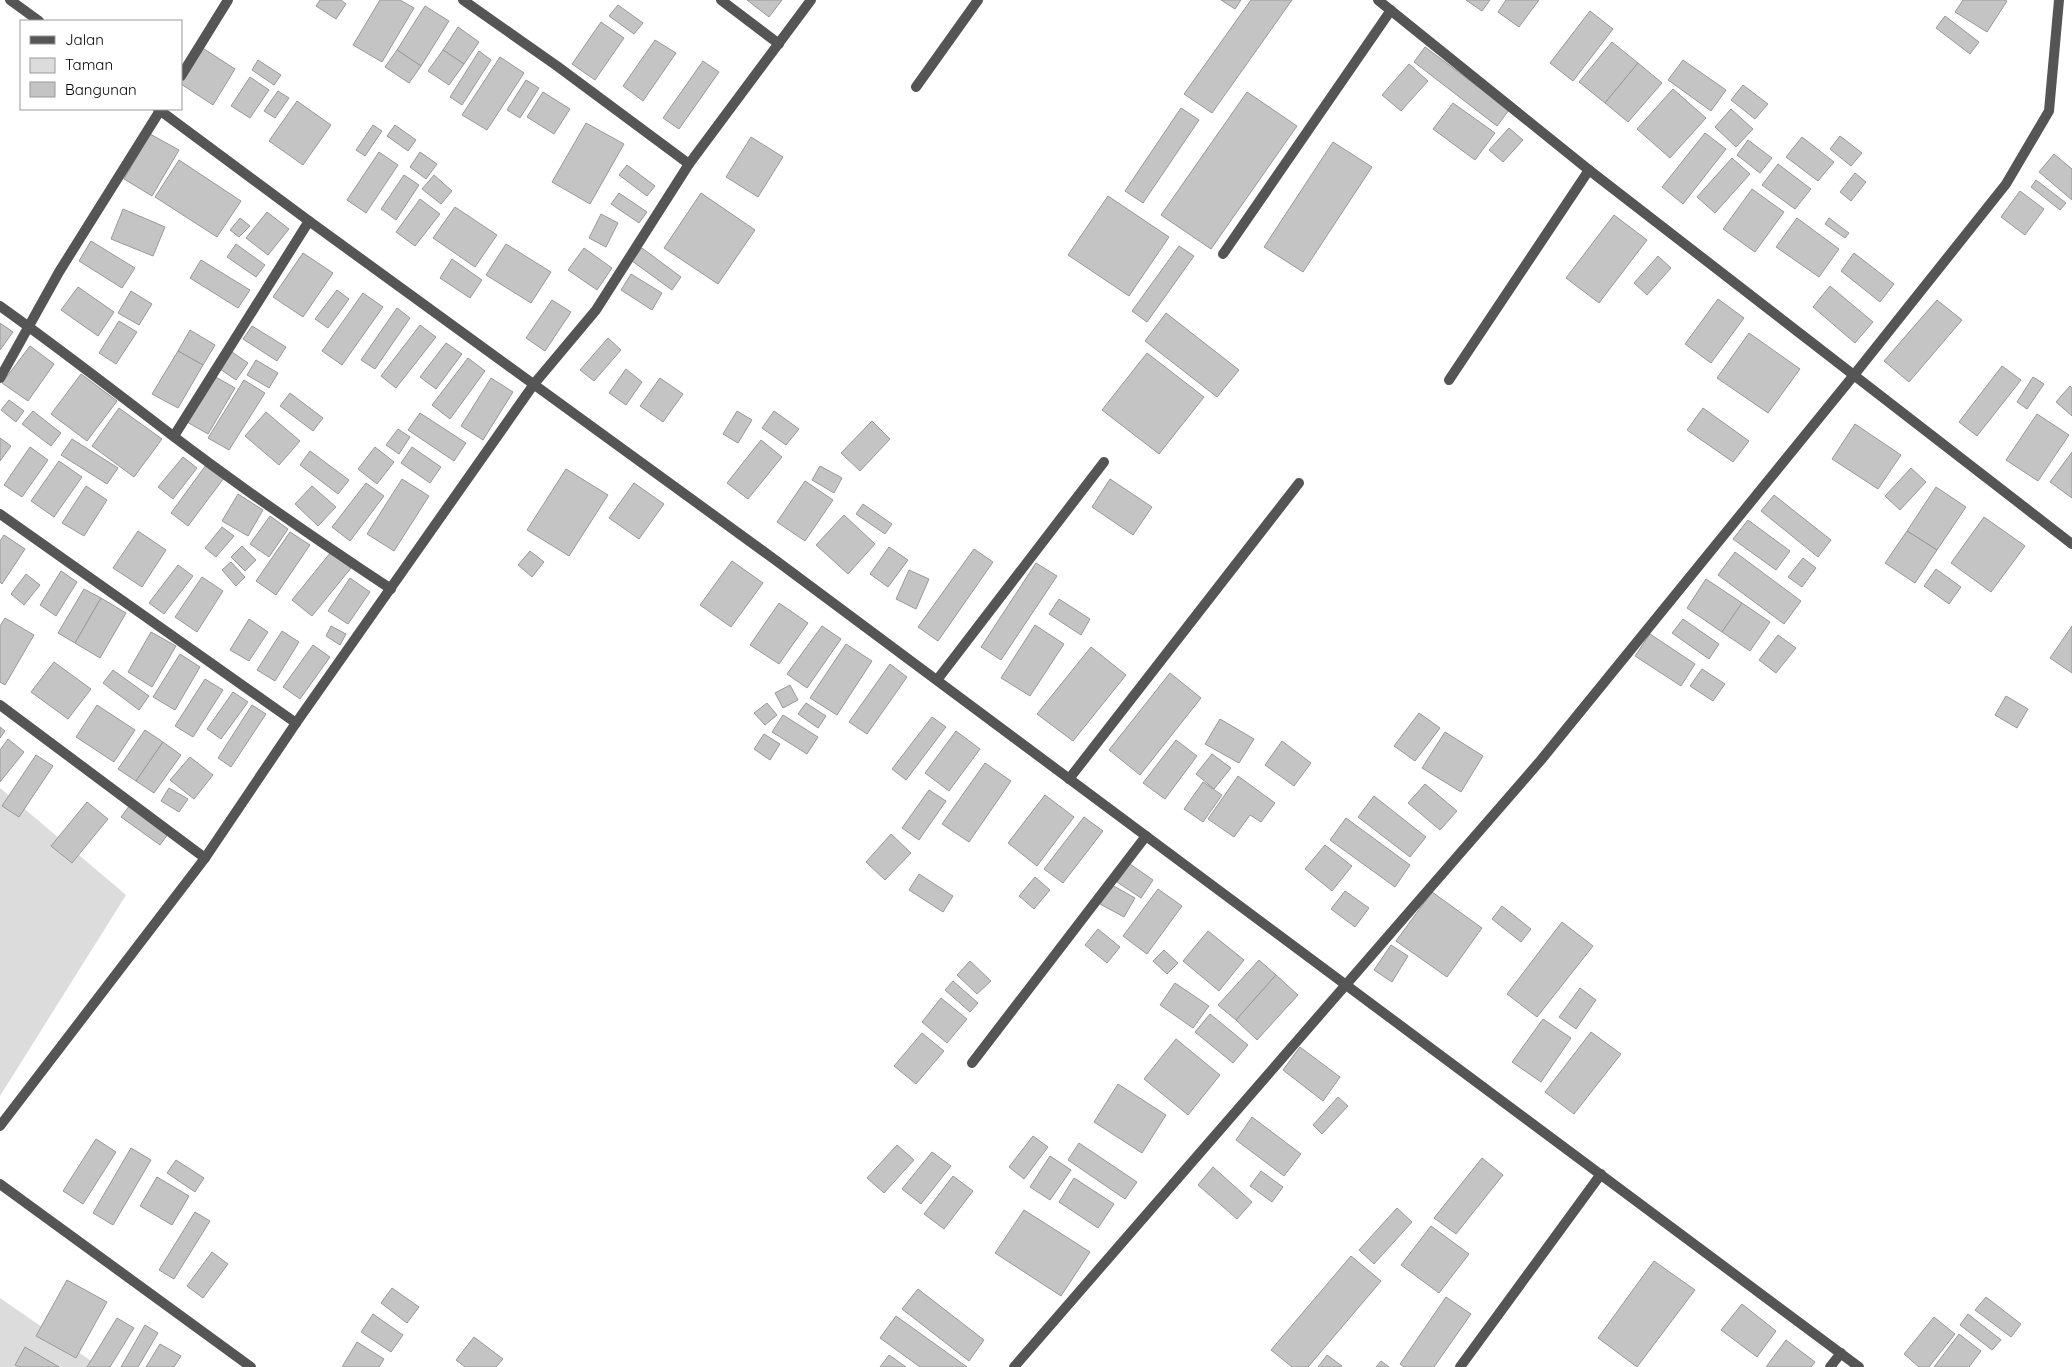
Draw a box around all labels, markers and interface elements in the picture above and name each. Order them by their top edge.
legend [20,20,182,110]
text: Jalan [65,30,104,49]
text: Taman [65,55,113,74]
text: Bangunan [65,80,137,99]

